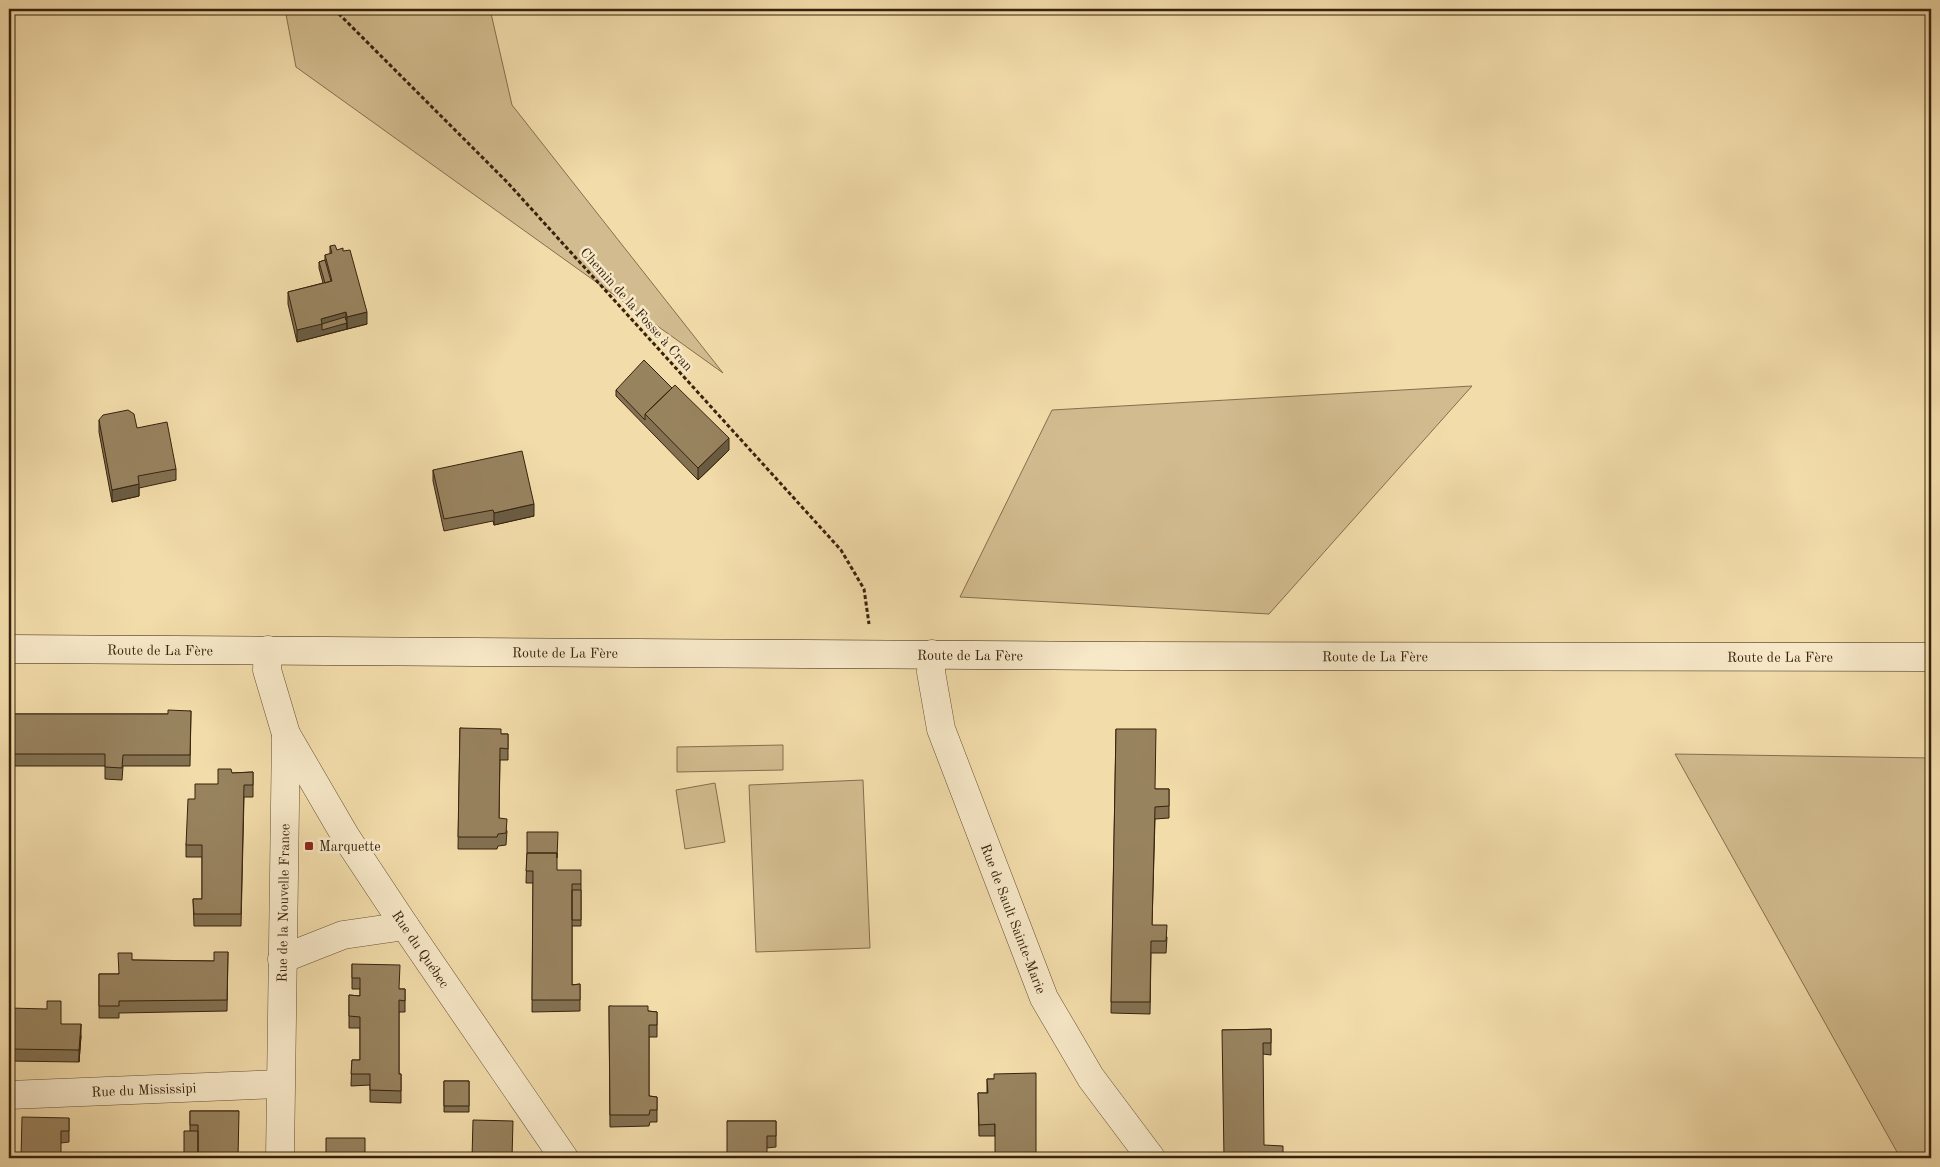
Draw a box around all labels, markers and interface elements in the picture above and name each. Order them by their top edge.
street label: Chemin de la Fosse à Cran [577,245,695,374]
street label: Route de La Fère [107,644,213,658]
street label: Route de La Fère [512,646,618,661]
street label: Route de La Fère [917,649,1023,663]
street label: Route de La Fère [1322,650,1428,664]
street label: Route de La Fère [1727,651,1833,665]
street label: Rue de la Nouvelle France [276,824,292,982]
marker: Marquette [303,840,315,852]
place label: Marquette [319,840,381,854]
street label: Rue de Sault Sainte-Marie [978,842,1048,996]
street label: Rue du Québec [389,908,451,991]
street label: Rue du Mississipi [91,1081,197,1100]

